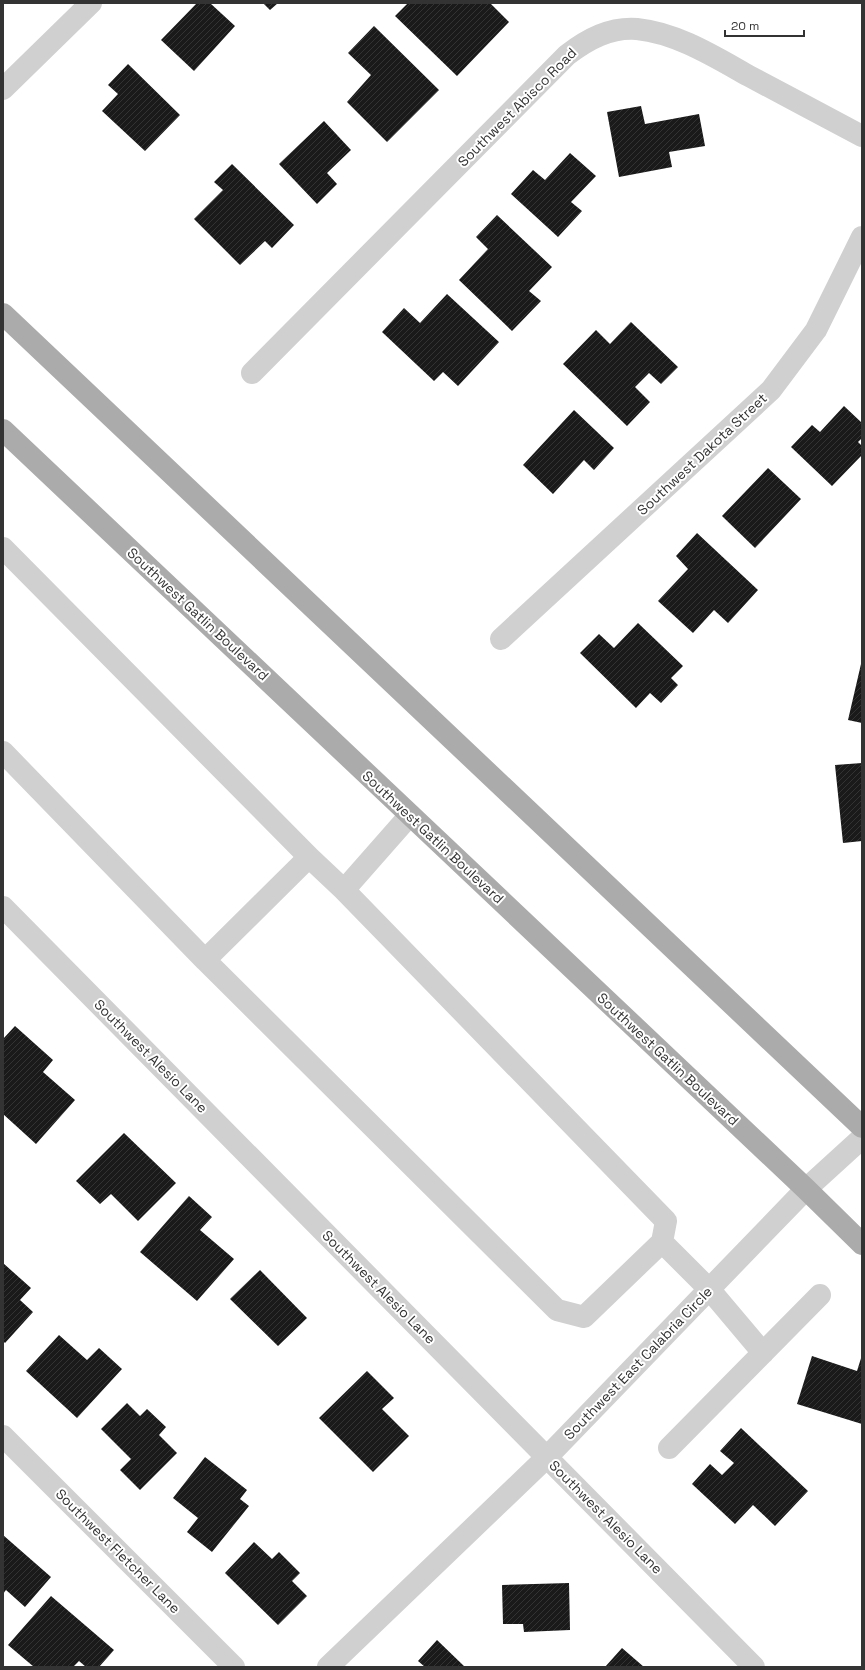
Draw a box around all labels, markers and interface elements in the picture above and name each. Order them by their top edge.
scale bar [725,12,804,38]
text: 20 m [731,18,759,34]
street label: Southwest Abisco Road [454,44,580,170]
street label: Southwest Dakota Street [633,389,771,519]
street label: Southwest Gatlin Boulevard [123,544,273,684]
street label: Southwest Gatlin Boulevard [358,767,508,907]
street label: Southwest Gatlin Boulevard [593,989,743,1129]
street label: Southwest Alesio Lane [90,995,212,1117]
street label: Southwest Alesio Lane [318,1226,440,1348]
street label: Southwest East Calabria Circle [560,1283,716,1443]
street label: Southwest Alesio Lane [545,1456,667,1578]
street label: Southwest Fletcher Lane [52,1485,184,1617]

